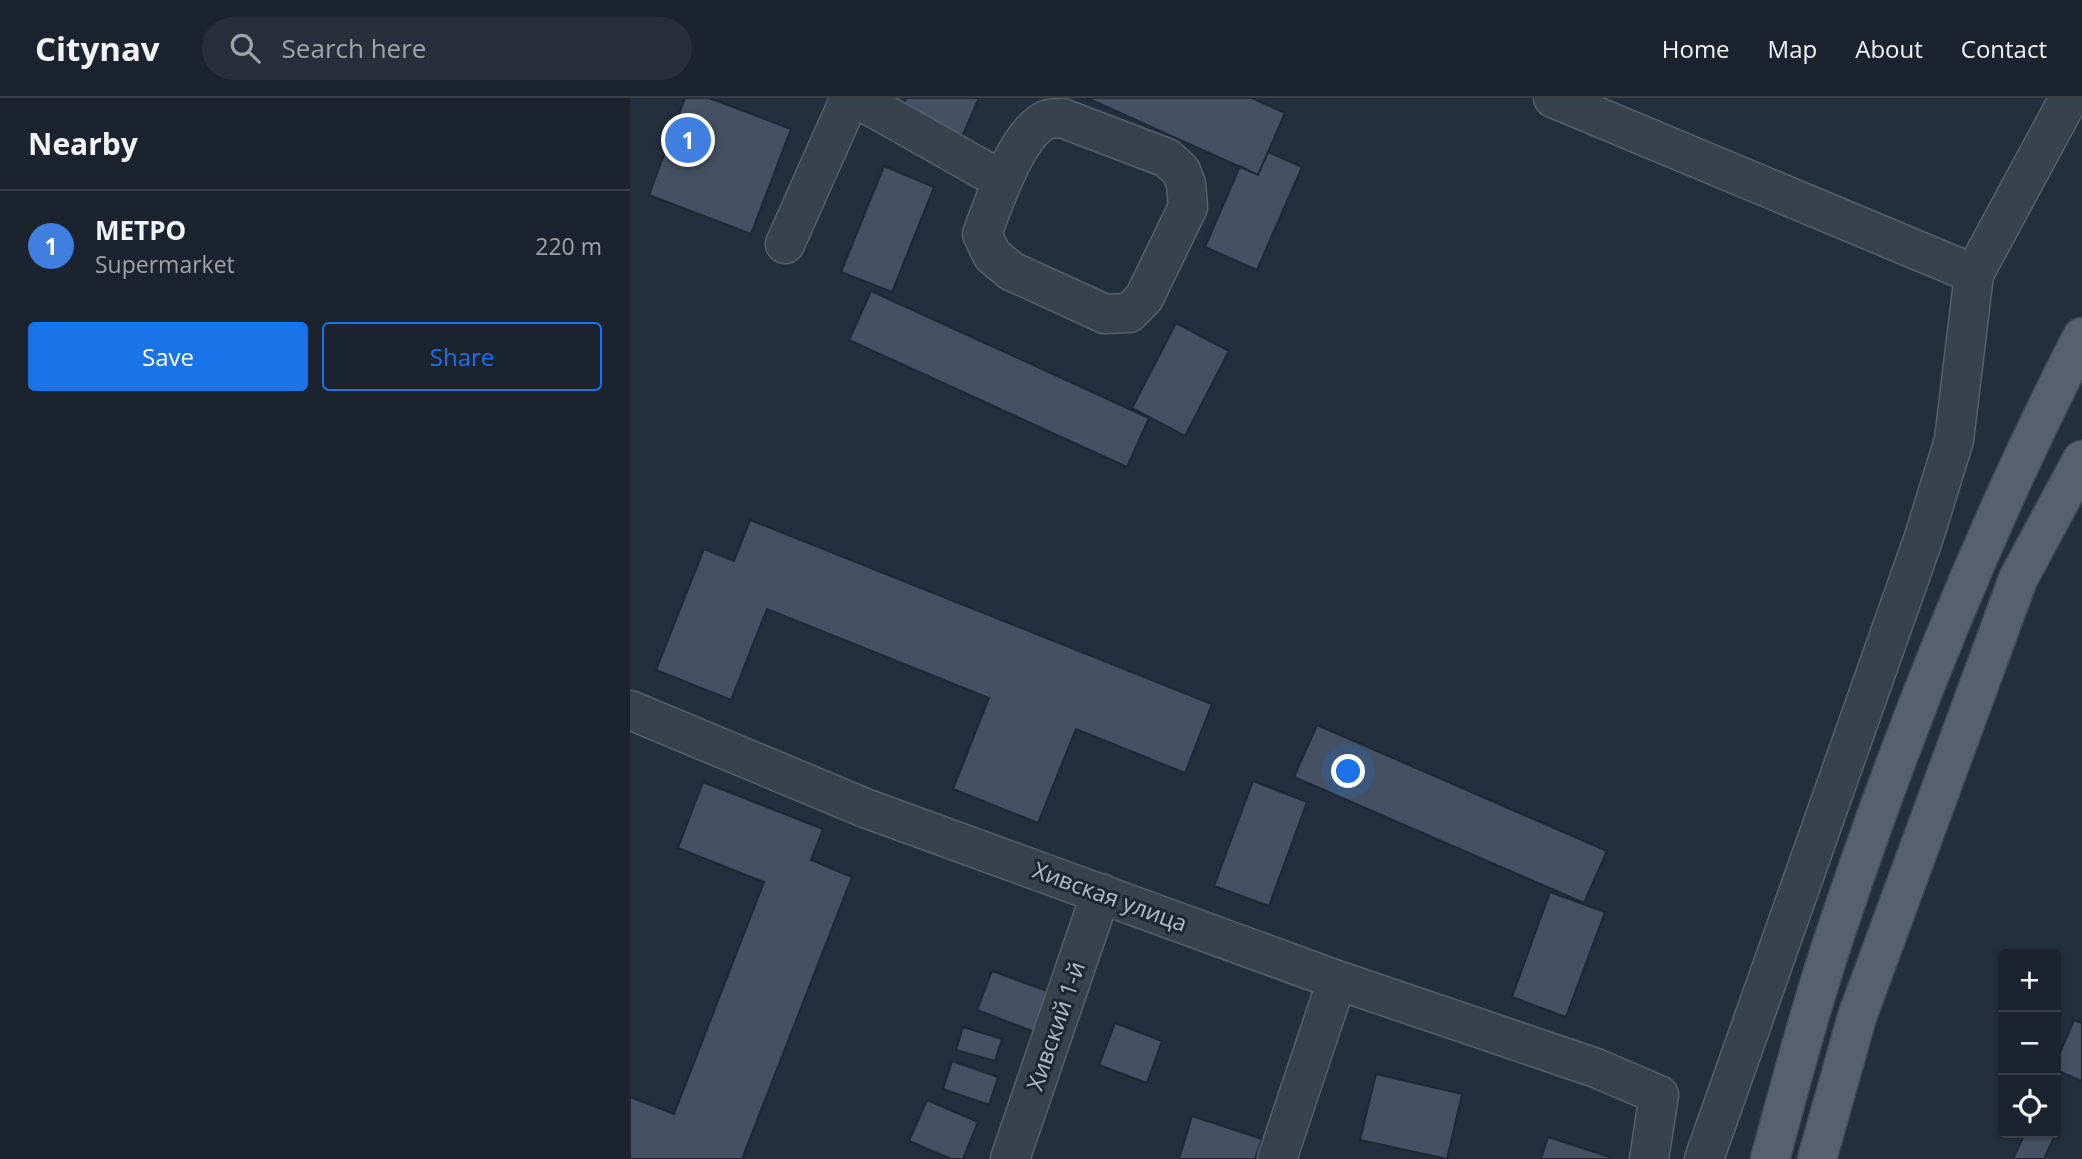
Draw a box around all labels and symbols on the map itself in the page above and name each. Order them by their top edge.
pin: 1 [665,114,711,166]
your location [1331,754,1365,788]
street label: Хивская улица [1029,853,1192,939]
street label: Хивский 1-й [1018,957,1092,1094]

